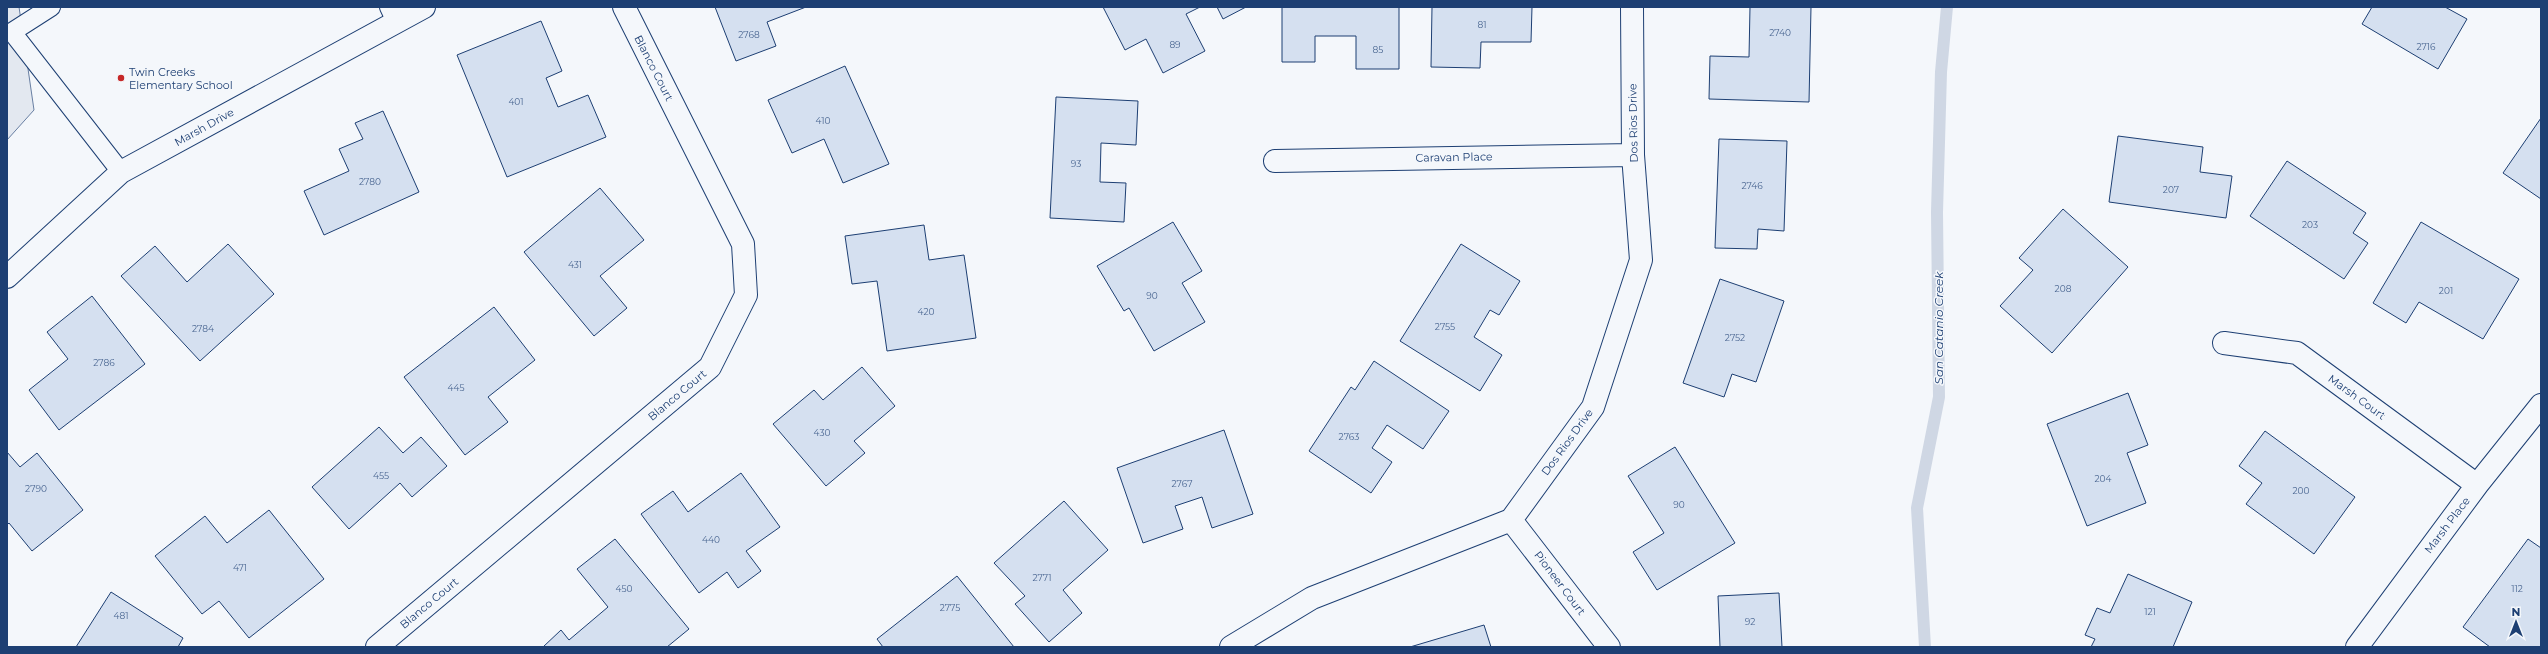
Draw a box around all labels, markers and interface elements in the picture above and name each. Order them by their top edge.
house number: 81 [1478,19,1487,30]
house number: 2740 [1769,27,1791,38]
house number: 2768 [738,29,760,40]
street label: Blanco Court [631,33,677,104]
house number: 89 [1169,39,1181,50]
house number: 2716 [2416,41,2436,52]
house number: 85 [1373,44,1383,55]
place label: Twin Creeks Elementary School [129,65,233,92]
marker: Twin Creeks Elementary School [116,73,126,83]
street label: Dos Rios Drive [1625,83,1641,163]
house number: 401 [508,96,524,107]
street label: Marsh Drive [172,105,237,149]
house number: 410 [816,115,831,126]
street label: Caravan Place [1415,149,1493,165]
house number: 93 [1071,158,1081,169]
house number: 2780 [359,176,381,187]
house number: 2746 [1741,180,1763,191]
house number: 207 [2163,184,2179,195]
house number: 203 [2302,219,2318,230]
house number: 431 [568,259,582,270]
water label: San Catanio Creek [1931,271,1946,384]
house number: 208 [2055,283,2072,294]
house number: 201 [2439,285,2453,296]
house number: 90 [1146,290,1158,301]
house number: 420 [918,306,935,317]
house number: 2755 [1435,321,1455,332]
house number: 2784 [192,323,214,334]
house number: 2752 [1725,332,1745,343]
house number: 2786 [93,357,115,368]
street label: Blanco Court [645,366,709,423]
street label: Marsh Court [2325,371,2389,423]
house number: 445 [448,382,464,393]
street label: Dos Rios Drive [1538,406,1596,478]
house number: 430 [814,427,830,438]
house number: 2763 [1339,431,1359,442]
house number: 455 [373,470,389,481]
house number: 204 [2095,473,2112,484]
house number: 2767 [1172,478,1192,489]
house number: 2790 [25,483,47,494]
house number: 200 [2292,485,2310,496]
street label: Marsh Place [2421,494,2473,556]
house number: 90 [1673,499,1685,510]
house number: 440 [702,534,720,545]
street label: Pioneer Court [1531,548,1589,618]
house number: 471 [233,562,247,573]
house number: 2771 [1032,572,1052,583]
street label: Blanco Court [397,574,461,631]
house number: 450 [616,583,633,594]
house number: 112 [2511,583,2523,594]
house number: 2775 [940,602,960,613]
north arrow [2496,602,2536,642]
text: N [2512,605,2520,619]
house number: 121 [2144,606,2156,617]
house number: 481 [113,610,129,621]
house number: 92 [1745,616,1755,627]

